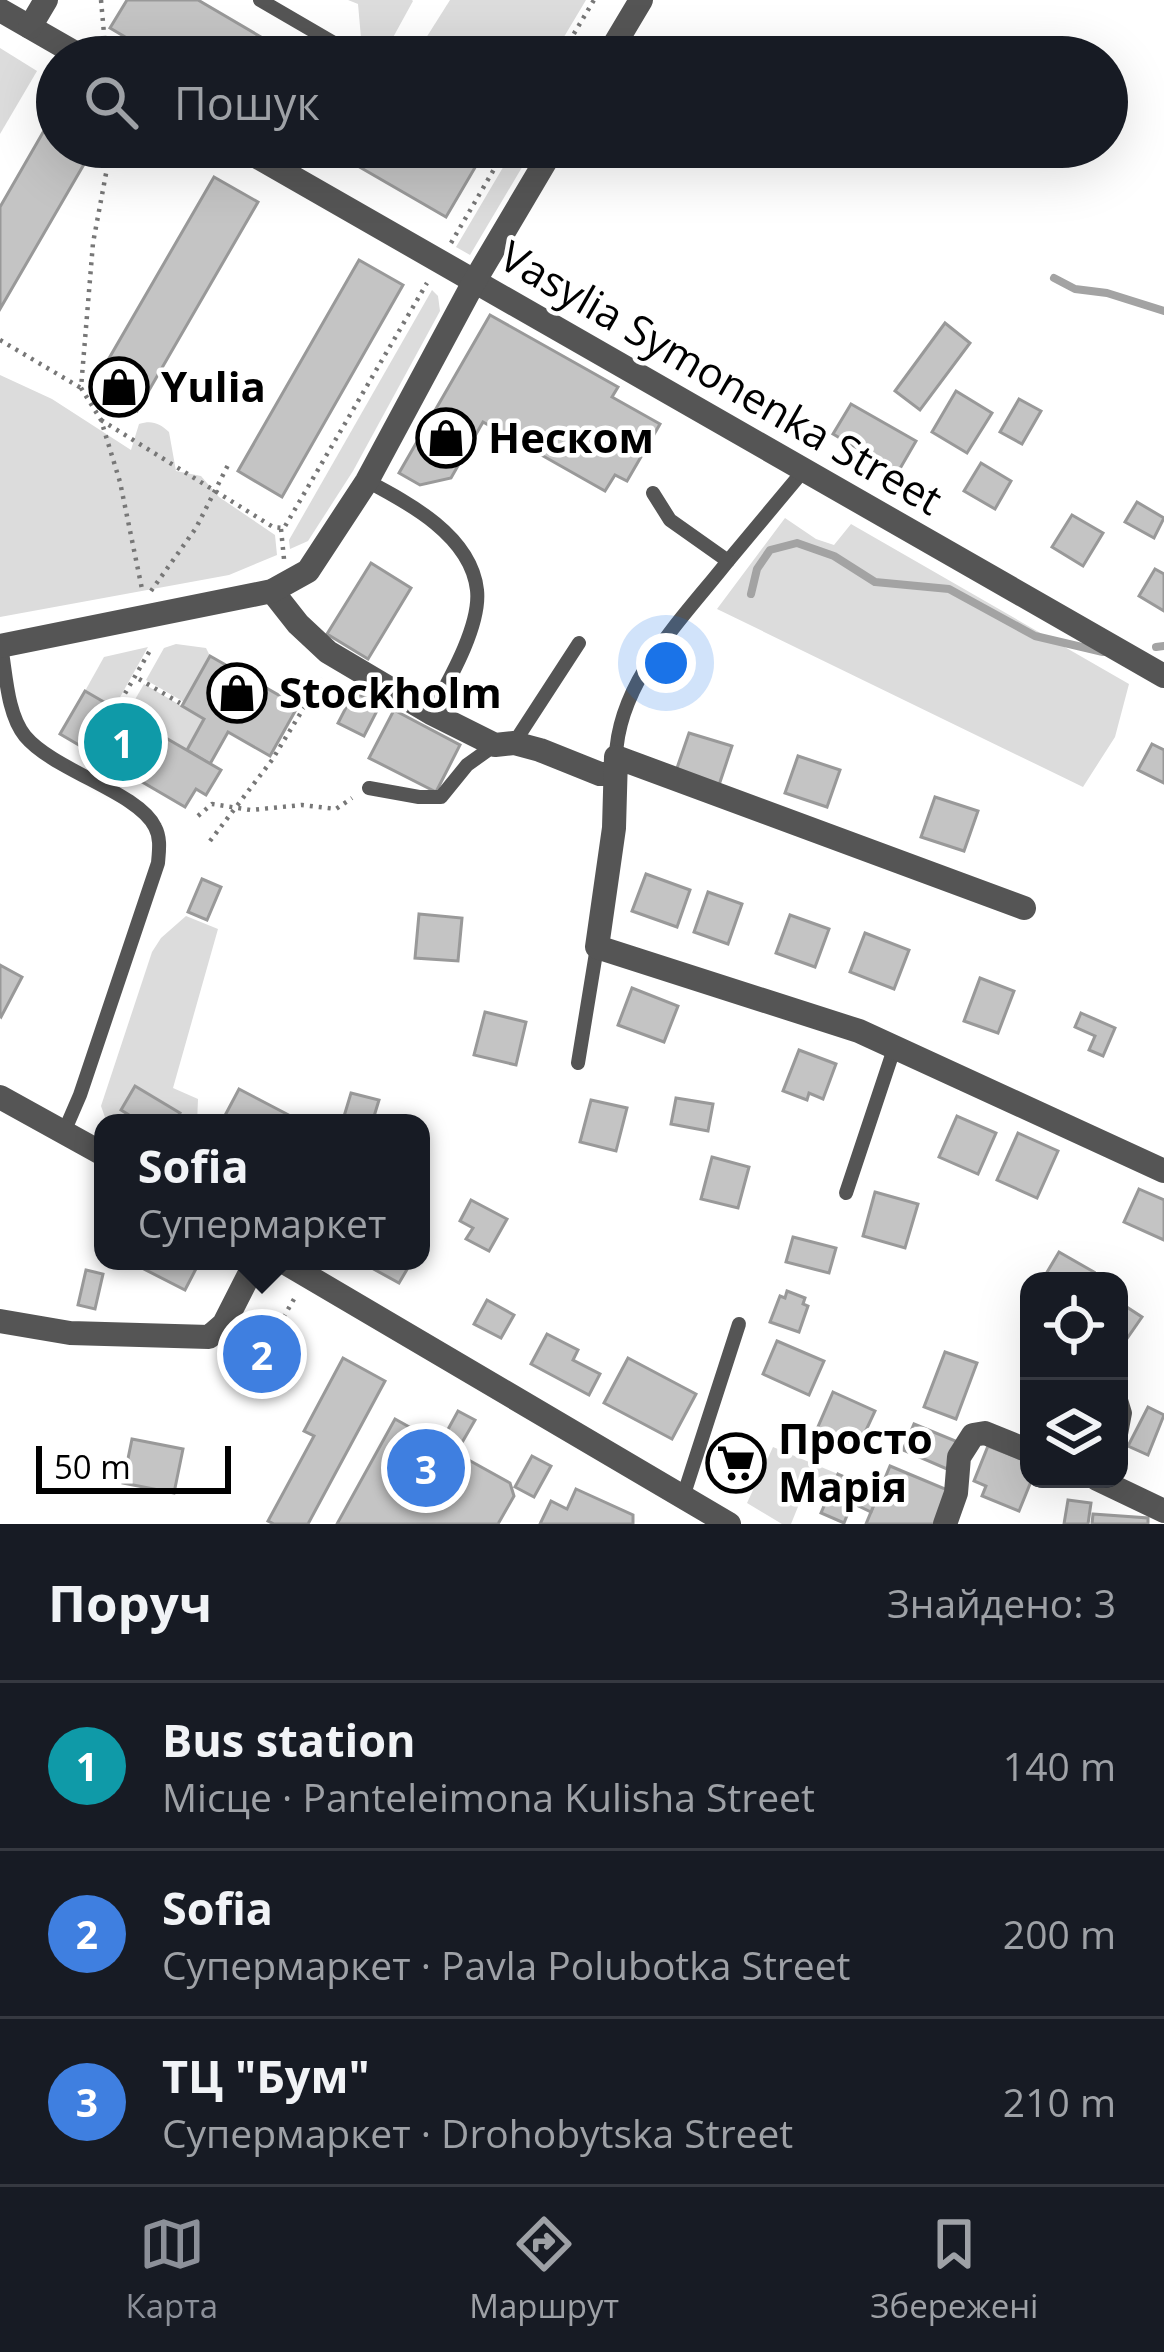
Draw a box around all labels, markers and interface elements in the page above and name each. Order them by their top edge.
search box [36,36,1128,168]
icon: search [78,69,144,135]
text: Пошук [174,72,320,133]
street label: Vasylia Symonenka Street [490,227,953,527]
shop icon: Yulia [88,356,150,418]
place label: Yulia [161,357,266,414]
shop icon: Неском [415,407,477,469]
place label: Неском [488,408,654,465]
your location [636,633,696,693]
shop icon: Stockholm [206,662,268,724]
place label: Stockholm [279,663,502,720]
pin: 1 [84,697,162,787]
popup [94,1114,430,1270]
text: Sofia [138,1135,249,1196]
text: Супермаркет [138,1196,386,1249]
map controls [1020,1272,1128,1488]
button: locate [1020,1272,1128,1380]
pin: 2 [223,1309,301,1399]
button: layers [1020,1380,1128,1488]
place label: Просто Марія [778,1409,933,1514]
pin: 3 [387,1423,465,1513]
supermarket icon: Просто Марія [705,1432,767,1494]
scale bar [36,1440,231,1493]
text: 50 m [54,1444,131,1489]
text: Поруч [48,1567,212,1637]
text: Знайдено: 3 [887,1576,1116,1629]
text: Bus station [162,1709,416,1770]
text: 1 [76,1739,98,1792]
text: 140 m [1003,1739,1116,1792]
text: Місце · Panteleimona Kulisha Street [162,1770,815,1823]
text: Sofia [162,1877,273,1938]
text: 2 [76,1907,98,1960]
text: 200 m [1003,1907,1116,1960]
text: Супермаркет · Pavla Polubotka Street [162,1938,850,1991]
text: ТЦ "Бум" [162,2045,370,2106]
text: 3 [76,2075,98,2128]
text: 210 m [1003,2075,1116,2128]
text: Супермаркет · Drohobytska Street [162,2106,793,2159]
tab: Карта [126,2211,218,2328]
tab: Маршрут [469,2211,619,2328]
tab: Збережені [870,2211,1038,2328]

